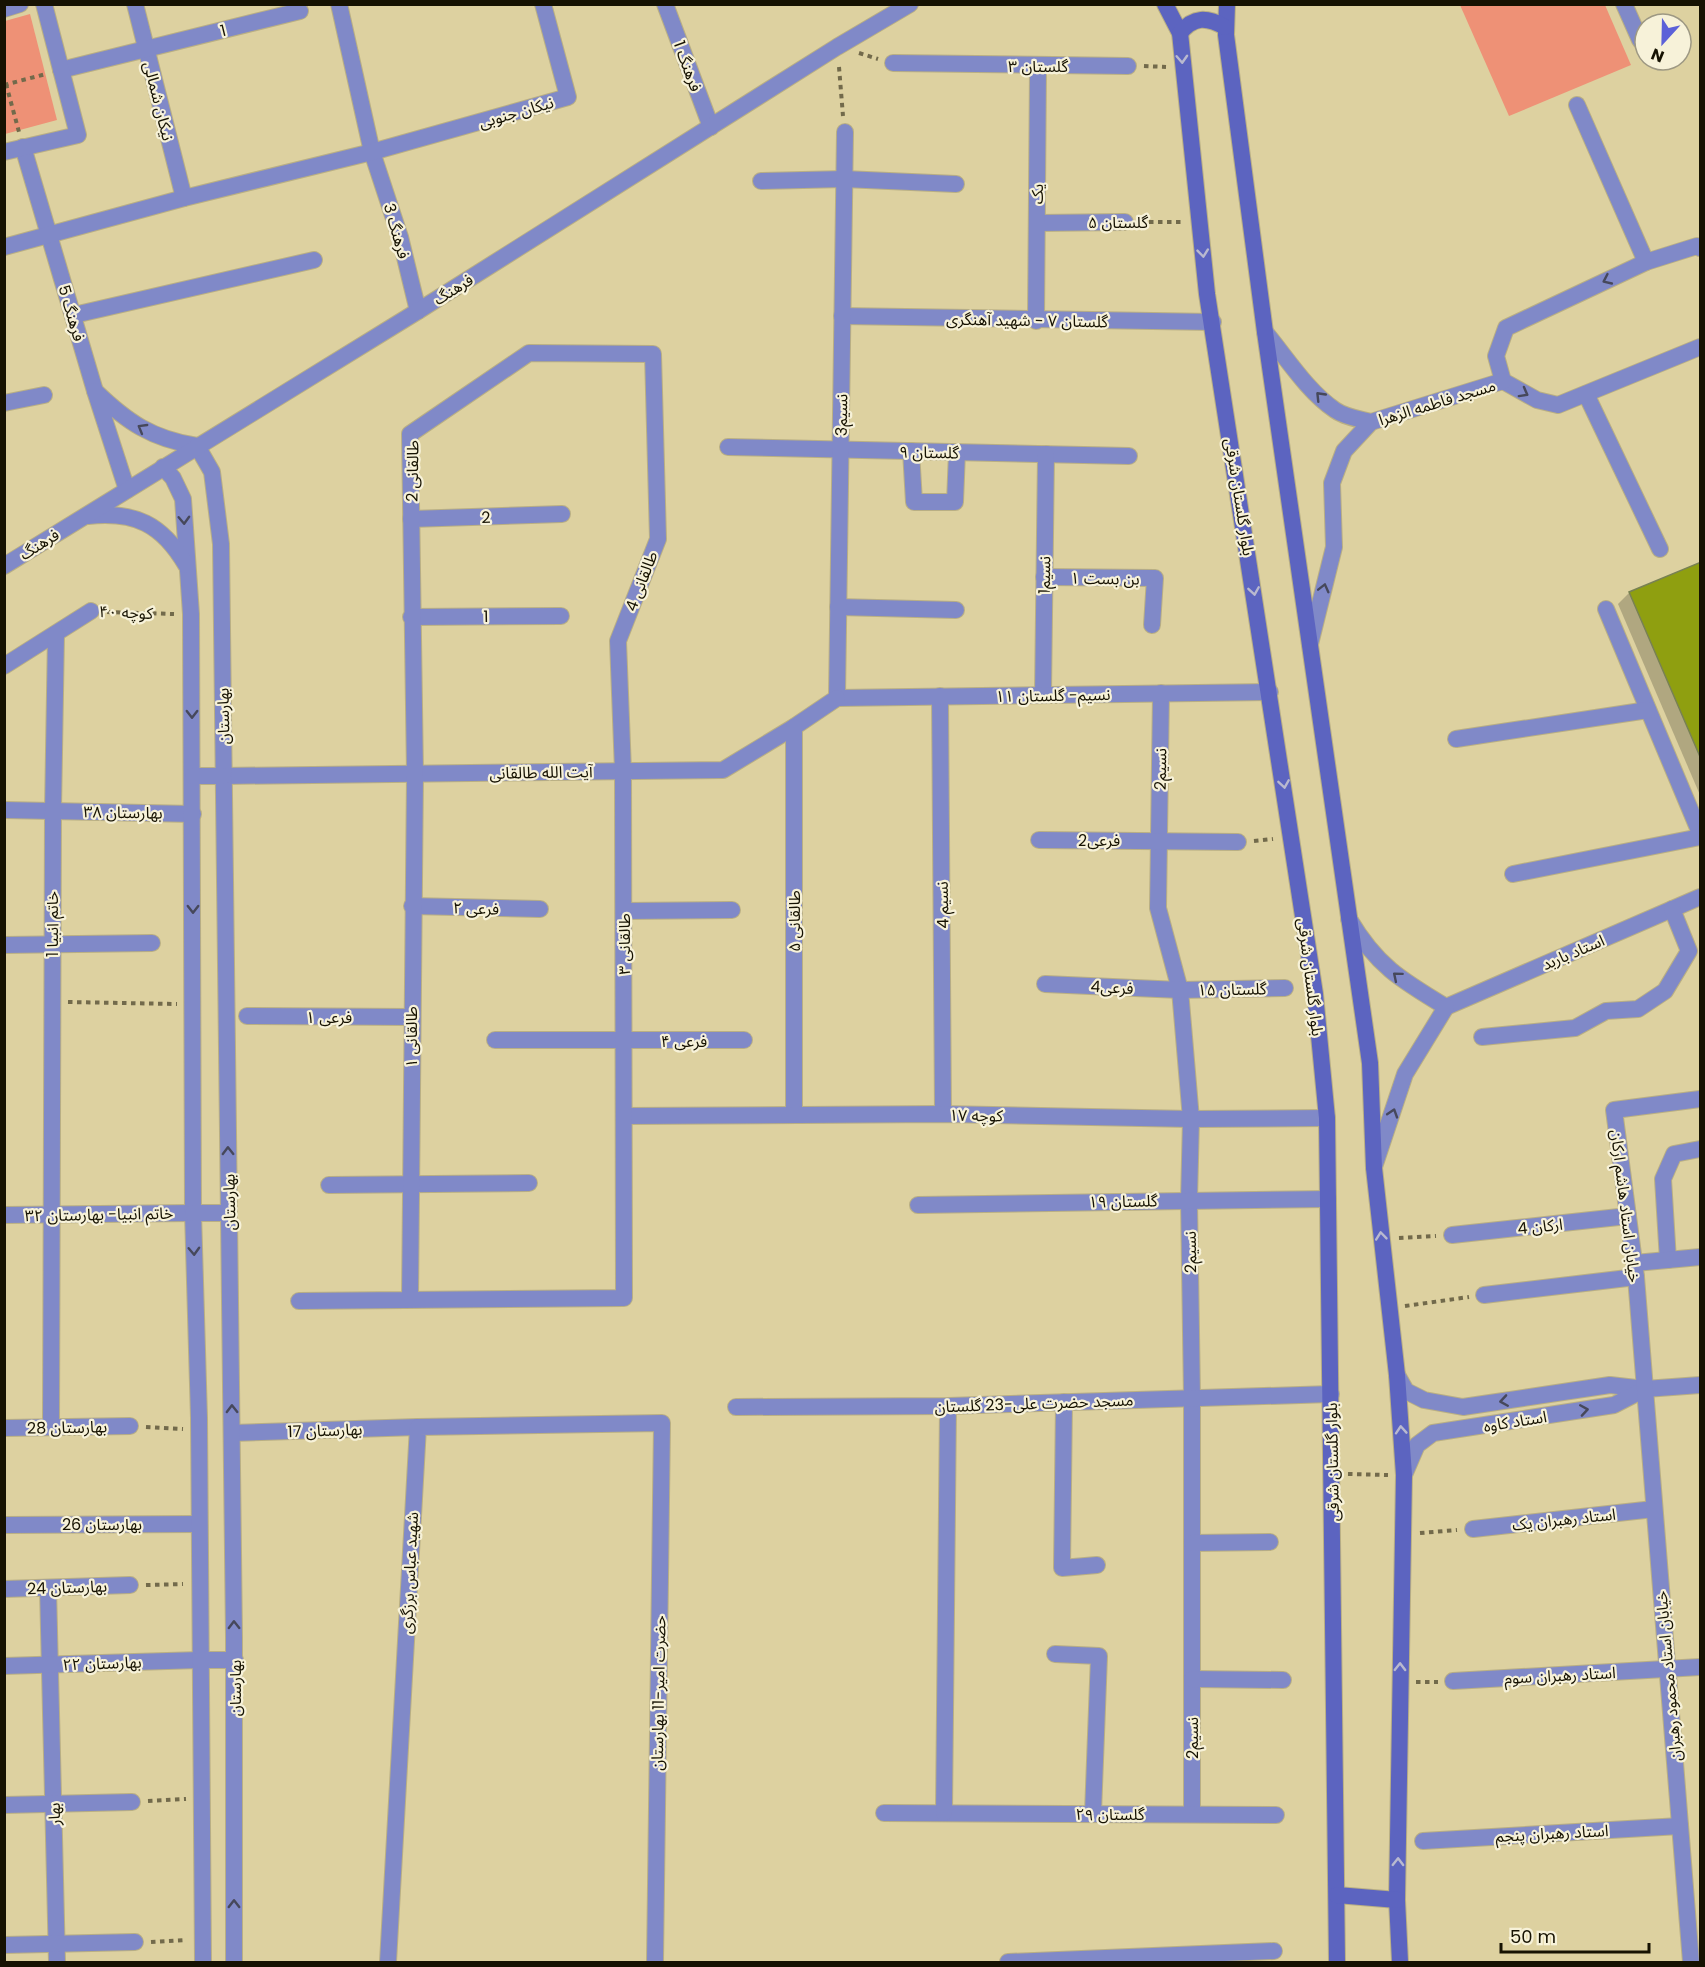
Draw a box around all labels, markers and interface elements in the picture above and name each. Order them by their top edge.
north arrow [1633,12,1693,72]
street label: 1 [218,19,228,42]
street label: فرهنگ 1 [668,38,707,95]
text: N [1648,43,1667,68]
one-way arrow [1175,54,1188,64]
street label: گلستان ۳ [1008,55,1068,78]
street label: نیکان شمالی [138,59,179,143]
street label: نیکان جنوبی [476,91,556,134]
street label: یک [1026,184,1049,204]
street label: فرهنگ 3 [378,201,415,262]
street label: گلستان ۵ [1088,211,1148,234]
one-way arrow [1196,248,1209,257]
street label: فرهنگ [429,268,478,311]
one-way arrow [1602,273,1613,285]
street label: فرهنگ 5 [53,282,90,344]
street label: گلستان ۷ - شهید آهنگری [946,308,1108,333]
street label: مسجد فاطمه الزهرا [1376,374,1499,431]
one-way arrow [1518,386,1528,397]
one-way arrow [1316,393,1327,403]
street label: نسیم3 [830,394,854,436]
one-way arrow [138,424,148,436]
street label: بلوار گلستان شرقی [1219,437,1260,558]
street label: طالقانی 2 [400,440,425,502]
street label: گلستان ۹ [899,440,960,465]
street label: 2 [481,506,491,529]
one-way arrow [178,515,191,524]
street label: فرهنگ [15,523,64,566]
street label: طالقانی 4 [620,548,663,615]
street label: نسیم1 [1033,556,1057,594]
street label: بن بست ۱ [1070,566,1140,591]
one-way arrow [1316,583,1329,593]
one-way arrow [1248,586,1260,596]
street label: کوچه ۴۰ [99,600,154,625]
street label: 1 [483,605,489,628]
street label: نسیم- گلستان ۱۱ [995,683,1111,709]
street label: بهارستان [212,687,235,744]
one-way arrow [186,710,199,719]
street label: نسیم2 [1149,748,1173,790]
street label: آیت الله طالقانی [489,760,594,785]
one-way arrow [1277,779,1289,788]
street label: بهارستان ۳۸ [83,800,163,825]
street label: فرعی2 [1078,829,1120,852]
street label: نسیم 4 [931,881,955,929]
street label: طالقانی ۵ [783,890,806,952]
street label: خاتم انبیا 1 [41,891,65,957]
street label: فرعی ۲ [452,896,500,921]
one-way arrow [187,905,199,914]
street label: طالقانی ۳ [613,913,636,975]
street label: بلوار گلستان شرقی [1292,917,1329,1037]
street label: استاد باربد [1538,929,1608,976]
one-way arrow [1393,972,1404,983]
street label: فرعی4 [1090,975,1134,1000]
street label: گلستان ۱۵ [1197,977,1267,1002]
street label: فرعی ۱ [306,1006,352,1029]
street label: طالقانی ۱ [400,1006,423,1068]
street label: فرعی ۴ [661,1030,707,1053]
street label: کوچه ۱۷ [949,1104,1004,1127]
one-way arrow [1385,1108,1398,1119]
street label: خیابان استاد هاشم ارکان [1604,1128,1646,1284]
one-way arrow [222,1147,235,1156]
street label: بهارستان [218,1173,241,1230]
street label: گلستان ۱۹ [1088,1189,1158,1214]
street label: خاتم انبیا- بهارستان ۳۲ [25,1202,174,1228]
street label: ارکان 4 [1516,1213,1564,1240]
street label: نسیم2 [1179,1231,1203,1273]
one-way arrow [1375,1232,1388,1241]
one-way arrow [188,1247,201,1256]
street label: مسجد حضرت علی-23 گلستان [934,1389,1134,1418]
one-way arrow [1499,1394,1508,1406]
street label: بلوار گلستان شرقی [1320,1402,1345,1522]
one-way arrow [1579,1404,1589,1416]
one-way arrow [225,1405,238,1414]
street label: استاد کاوه [1482,1405,1548,1438]
street label: بهارستان 28 [27,1415,107,1440]
street label: بهارستان 17 [287,1418,363,1443]
one-way arrow [1395,1426,1408,1435]
street label: استاد رهبران یک [1511,1503,1617,1536]
street label: شهید عباس برزگری [395,1511,424,1635]
street label: بهارستان 26 [62,1513,142,1536]
street label: بهارستان 24 [27,1575,107,1600]
street label: خیابان استاد محمود رهبران [1650,1590,1687,1762]
street label: حضرت امیر-11 بهارستان [646,1615,671,1771]
one-way arrow [228,1621,240,1630]
street label: بهارستان ۲۲ [62,1651,142,1676]
street label: بهارستان [224,1660,247,1716]
street label: استاد رهبران سوم [1504,1661,1616,1691]
one-way arrow [1394,1663,1406,1672]
street label: نسیم2 [1181,1717,1205,1759]
street label: بهار [43,1802,66,1827]
street label: گلستان ۲۹ [1075,1803,1145,1826]
street label: استاد رهبران پنجم [1495,1819,1609,1849]
one-way arrow [1391,1858,1404,1867]
one-way arrow [228,1900,240,1909]
scale bar [1501,1916,1650,1954]
text: 50 m [1510,1924,1556,1949]

